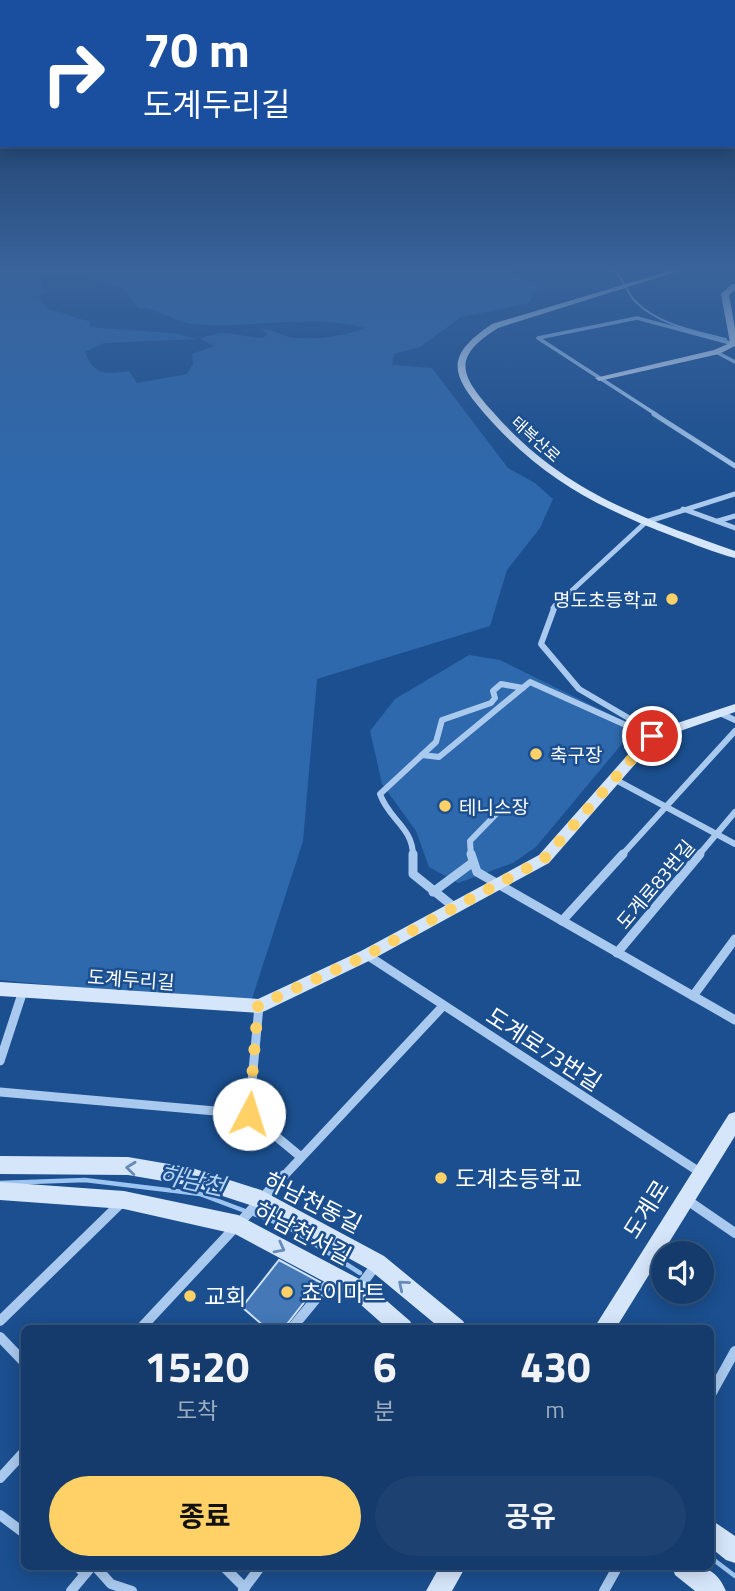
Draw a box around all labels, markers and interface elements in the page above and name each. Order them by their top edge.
text: 70 m [143,11,250,86]
icon: right [28,28,119,119]
text: 도계두리길 [143,80,290,128]
street label: 태복산로 [506,410,566,468]
place label: 명도초등학교 [553,585,658,614]
marker: 명도초등학교 [664,591,680,607]
pin [622,706,682,766]
icon: arrive [633,717,671,755]
place label: 축구장 [550,740,602,769]
marker: 축구장 [528,746,544,762]
place label: 테니스장 [459,792,529,821]
marker: 테니스장 [437,798,453,814]
street label: 도계로83번길 [609,833,701,935]
street label: 도계두리길 [86,961,176,997]
street label: 도계로73번길 [479,998,609,1100]
position arrow [212,1077,286,1151]
water label: 하남천 [156,1156,231,1205]
one-way arrow [125,1160,137,1175]
place label: 도계초등학교 [455,1161,582,1196]
street label: 하남천동길 [258,1162,368,1242]
marker: 도계초등학교 [433,1170,449,1186]
street label: 도계로 [614,1173,678,1245]
street label: 하남천서길 [248,1193,358,1273]
one-way arrow [273,1240,285,1253]
map controls [651,1241,714,1304]
button: sound [651,1241,714,1304]
place label: 쵸이마트 [301,1275,386,1310]
place label: 교회 [204,1279,246,1314]
one-way arrow [399,1281,412,1293]
marker: 쵸이마트 [279,1284,295,1300]
marker: 교회 [182,1288,198,1304]
text: 15:20 [145,1334,249,1398]
text: 6 [373,1334,396,1398]
text: 430 [520,1334,590,1398]
text: m [546,1392,565,1427]
text: 도착 [176,1393,218,1428]
text: 분 [374,1393,395,1428]
button: 종료 [49,1476,361,1556]
button: 공유 [375,1476,686,1556]

